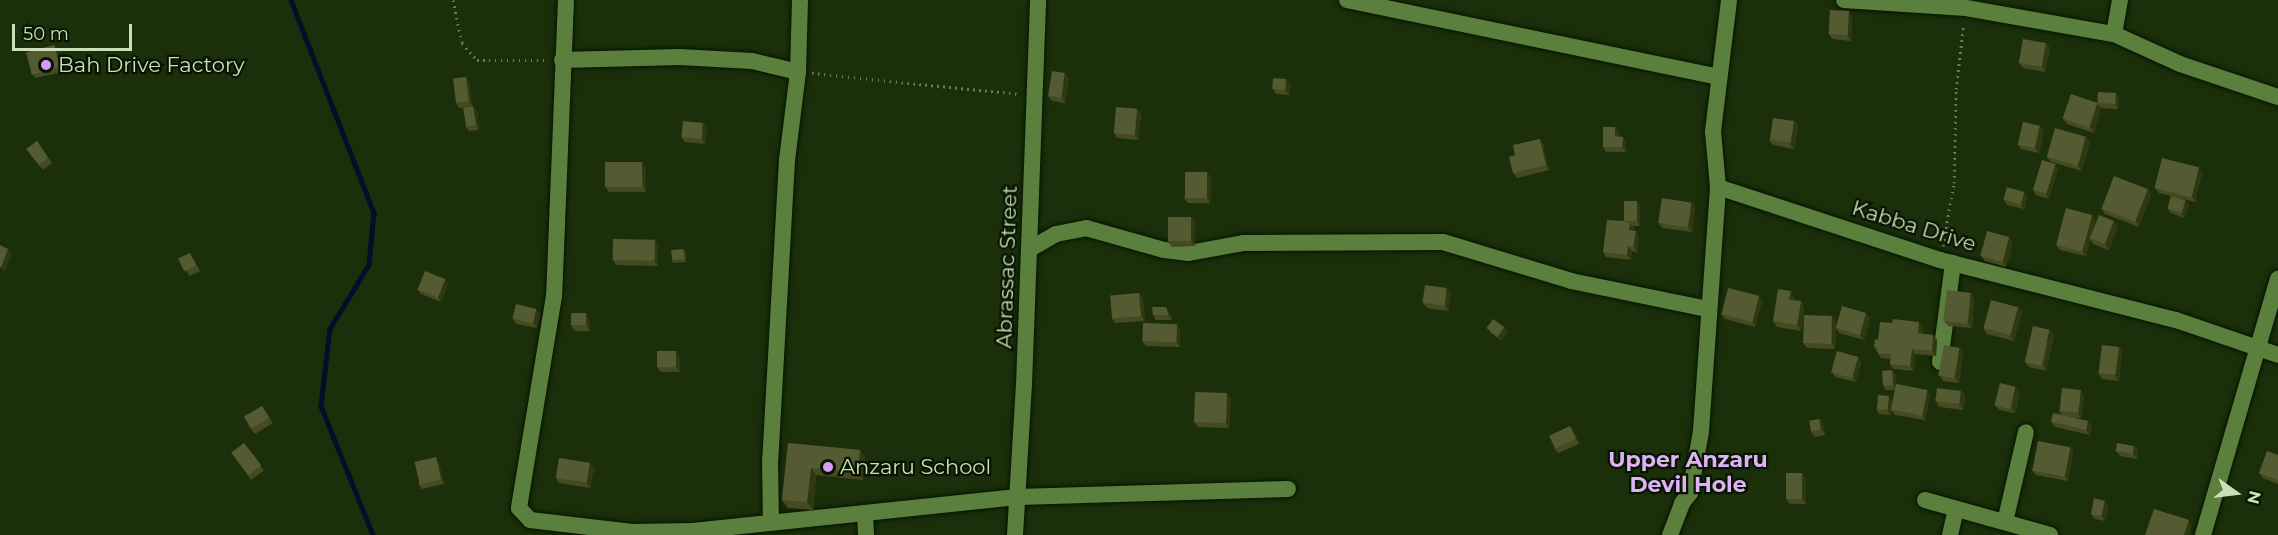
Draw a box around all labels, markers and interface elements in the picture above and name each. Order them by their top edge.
scale bar [15,12,135,50]
text: 50 m [23,23,69,45]
place label: Bah Drive Factory [58,52,245,78]
marker: Bah Drive Factory [39,58,53,72]
street label: Abrassac Street [992,185,1022,349]
street label: Kabba Drive [1849,195,1979,257]
district label: Upper Anzaru Devil Hole [1608,446,1768,498]
place label: Anzaru School [840,454,991,480]
marker: Anzaru School [821,460,835,474]
north arrow [2206,463,2266,523]
text: N [2243,489,2265,506]

